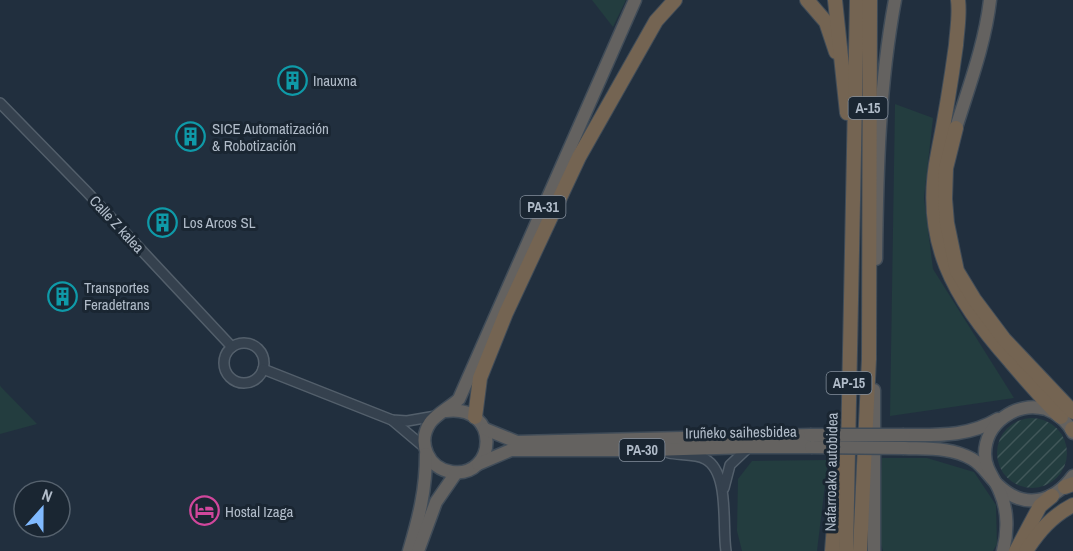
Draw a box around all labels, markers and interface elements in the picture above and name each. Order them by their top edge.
building icon: Inauxna [276,64,308,96]
place label: Inauxna [313,70,357,91]
road number: A-15 [848,97,888,119]
place label: SICE Automatización & Robotización [212,118,329,156]
building icon: SICE Automatización & Robotización [175,121,207,153]
street label: Calle Z kalea [85,191,149,258]
road number: PA-31 [520,196,566,218]
building icon: Los Arcos SL [146,206,178,238]
place label: Los Arcos SL [183,212,256,233]
place label: Transportes Feradetrans [84,277,150,315]
building icon: Transportes Feradetrans [47,280,79,312]
road number: AP-15 [826,372,872,394]
street label: Nafarroako autobidea [819,412,843,532]
street label: Iruñeko saihesbidea [685,421,797,443]
road number: PA-30 [620,439,664,461]
north arrow [12,479,72,539]
text: N [39,483,56,507]
hotel icon: Hostal Izaga [188,495,220,527]
place label: Hostal Izaga [225,501,294,522]

